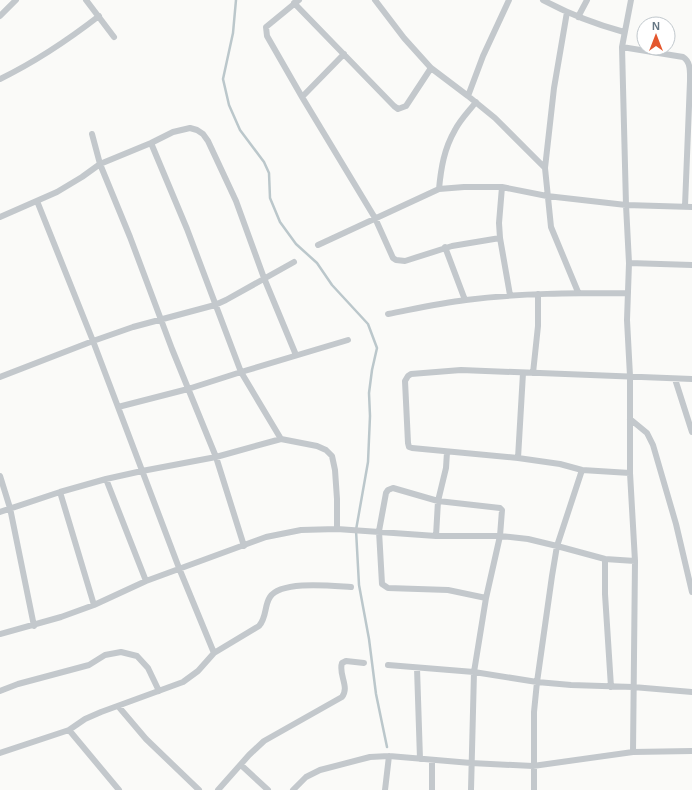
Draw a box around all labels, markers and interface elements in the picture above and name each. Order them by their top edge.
north arrow [636,16,676,56]
text: N [652,20,660,32]

